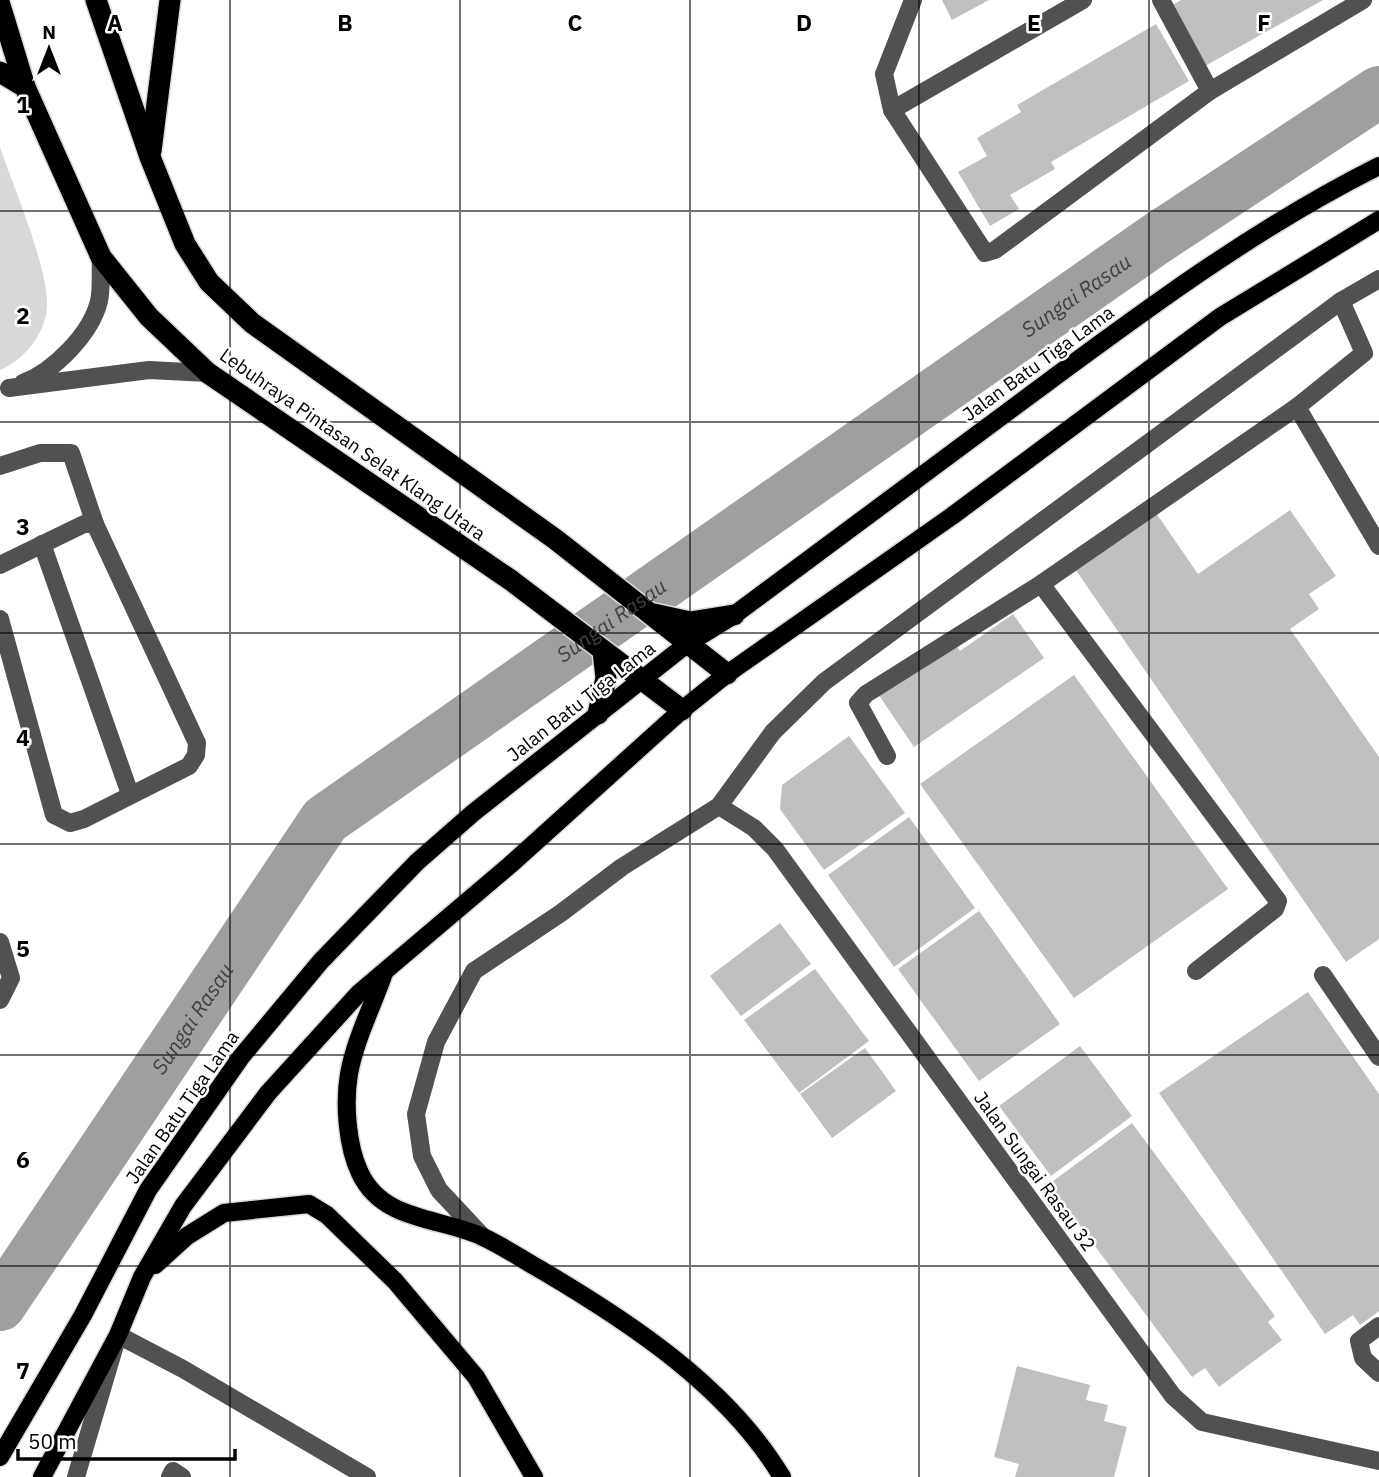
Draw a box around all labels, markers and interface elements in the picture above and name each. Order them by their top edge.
text: A [107,7,123,37]
text: B [337,7,353,37]
text: C [568,7,583,37]
text: D [796,7,812,37]
text: E [1027,7,1041,37]
text: F [1257,7,1271,37]
north arrow [14,14,84,84]
text: N [42,20,56,44]
text: 1 [16,89,30,119]
water label: Sungai Rasau [1015,247,1136,343]
text: 2 [16,300,30,330]
street label: Jalan Batu Tiga Lama [958,300,1118,426]
street label: Lebuhraya Pintasan Selat Klang Utara [215,343,491,545]
text: 3 [16,511,30,541]
water label: Sungai Rasau [551,572,672,668]
street label: Jalan Batu Tiga Lama [502,636,660,766]
text: 4 [16,722,30,752]
text: 5 [16,933,30,963]
water label: Sungai Rasau [145,957,239,1079]
street label: Jalan Batu Tiga Lama [120,1026,244,1188]
street label: Jalan Sungai Rasau 32 [969,1086,1101,1256]
text: 6 [16,1144,30,1174]
text: 7 [16,1355,30,1385]
scale bar [18,1418,234,1462]
text: 50 m [28,1427,77,1455]

